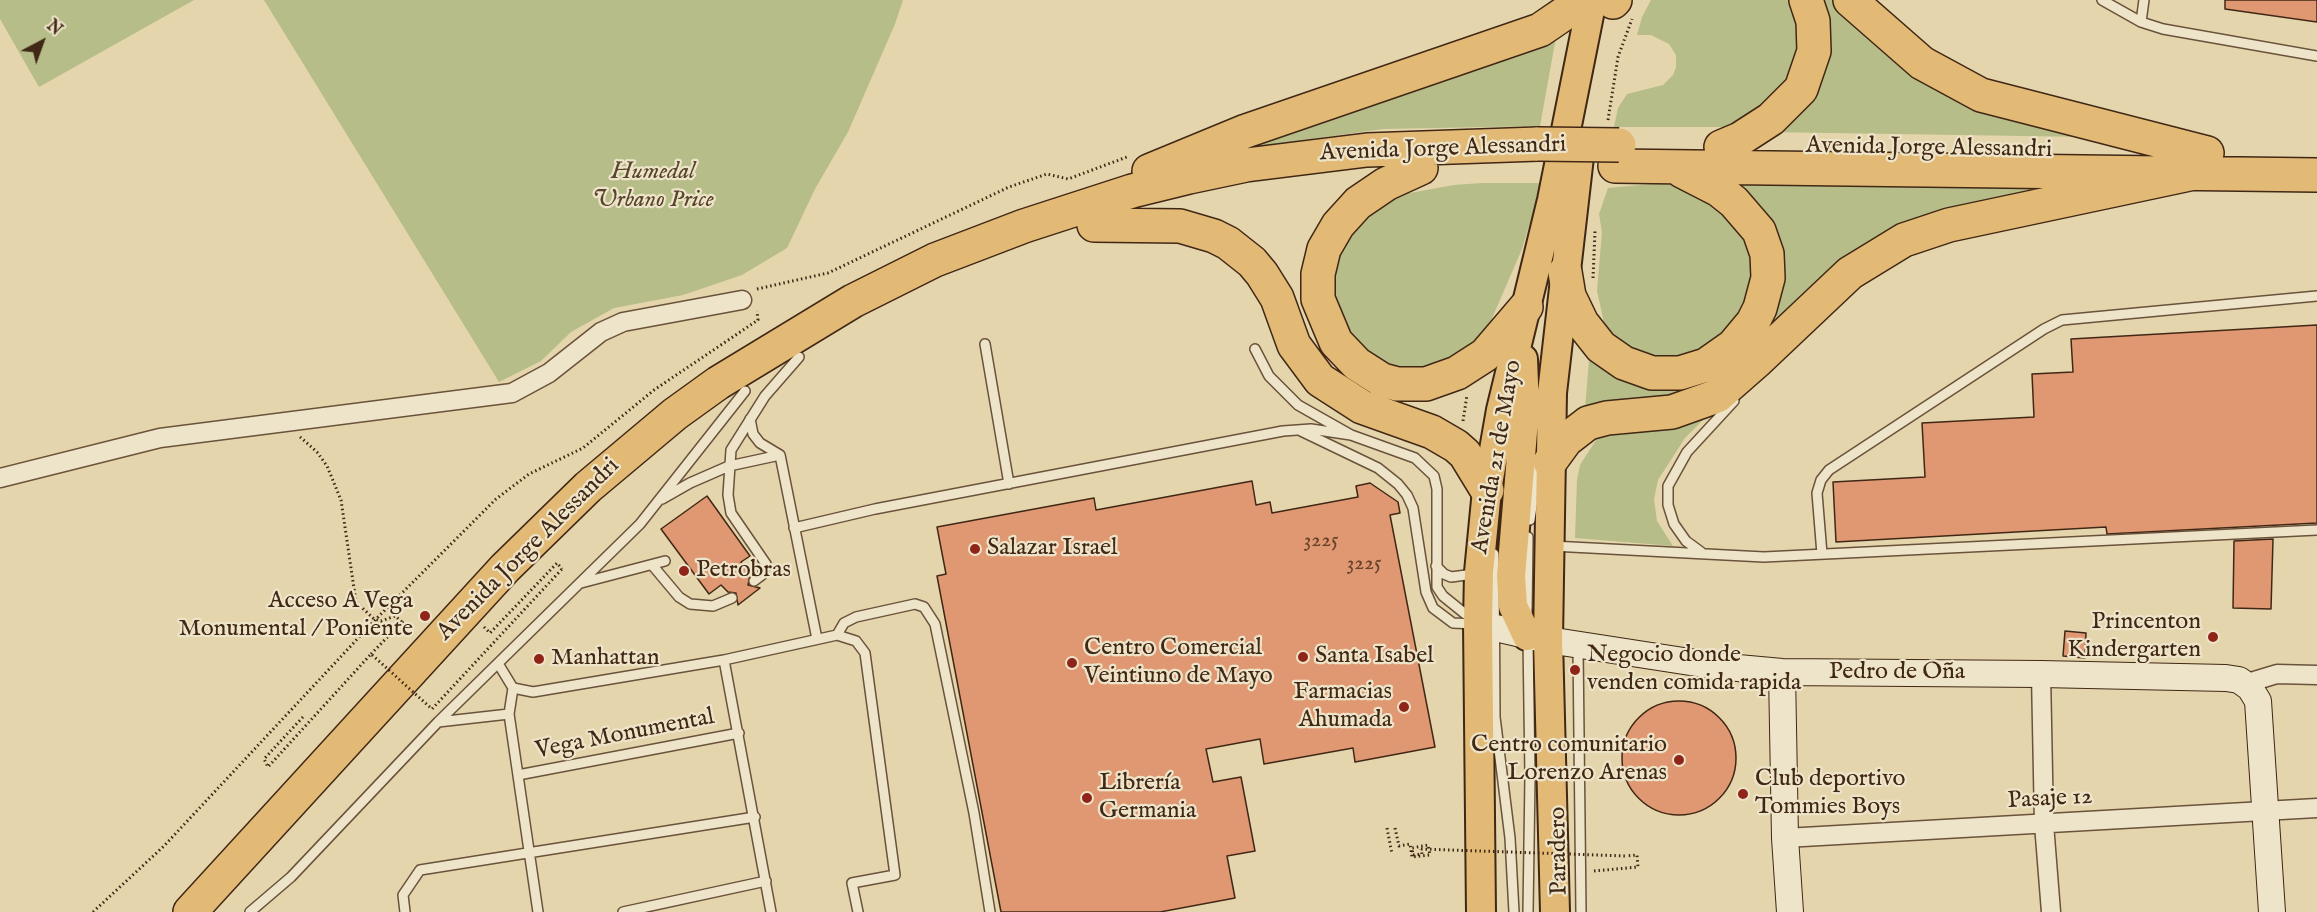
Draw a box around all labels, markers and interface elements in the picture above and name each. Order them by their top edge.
north arrow [12,12,72,72]
text: N [42,16,66,41]
street label: Avenida Jorge Alessandri [1319,131,1567,169]
street label: Avenida Jorge Alessandri [1805,132,2053,166]
park label: Humedal Urbano Price [592,159,714,215]
street label: Avenida 21 de Mayo [1467,358,1529,556]
street label: Avenida Jorge Alessandri [432,453,626,647]
house number: 3225 [1303,529,1339,555]
place label: Salazar Israel [987,535,1118,563]
marker: Salazar Israel [968,542,982,556]
house number: 3225 [1346,552,1382,578]
place label: Petrobras [696,557,791,585]
marker: Petrobras [677,564,691,578]
place label: Acceso A Vega Monumental / Poniente [178,588,413,644]
marker: Acceso A Vega Monumental / Poniente [418,609,432,623]
place label: Princenton Kindergarten [2068,609,2201,665]
marker: Princenton Kindergarten [2206,630,2220,644]
place label: Centro Comercial Veintiuno de Mayo [1084,635,1273,691]
place label: Negocio donde venden comida rapida [1587,642,1801,698]
place label: Santa Isabel [1315,643,1434,671]
place label: Manhattan [551,645,660,673]
marker: Santa Isabel [1296,650,1310,664]
marker: Manhattan [532,652,546,666]
marker: Centro Comercial Veintiuno de Mayo [1065,656,1079,670]
street label: Pedro de Oña [1829,659,1965,687]
marker: Negocio donde venden comida rapida [1568,663,1582,677]
place label: Farmacias Ahumada [1293,679,1392,735]
marker: Farmacias Ahumada [1397,700,1411,714]
street label: Vega Monumental [533,704,717,766]
place label: Centro comunitario Lorenzo Arenas [1471,732,1667,788]
marker: Centro comunitario Lorenzo Arenas [1672,753,1686,767]
place label: Club deportivo Tommies Boys [1755,766,1906,822]
place label: Librería Germania [1099,770,1196,826]
street label: Pasaje 12 [2007,783,2093,817]
marker: Club deportivo Tommies Boys [1736,787,1750,801]
marker: Librería Germania [1080,791,1094,805]
street label: Paradero [1545,806,1575,896]

